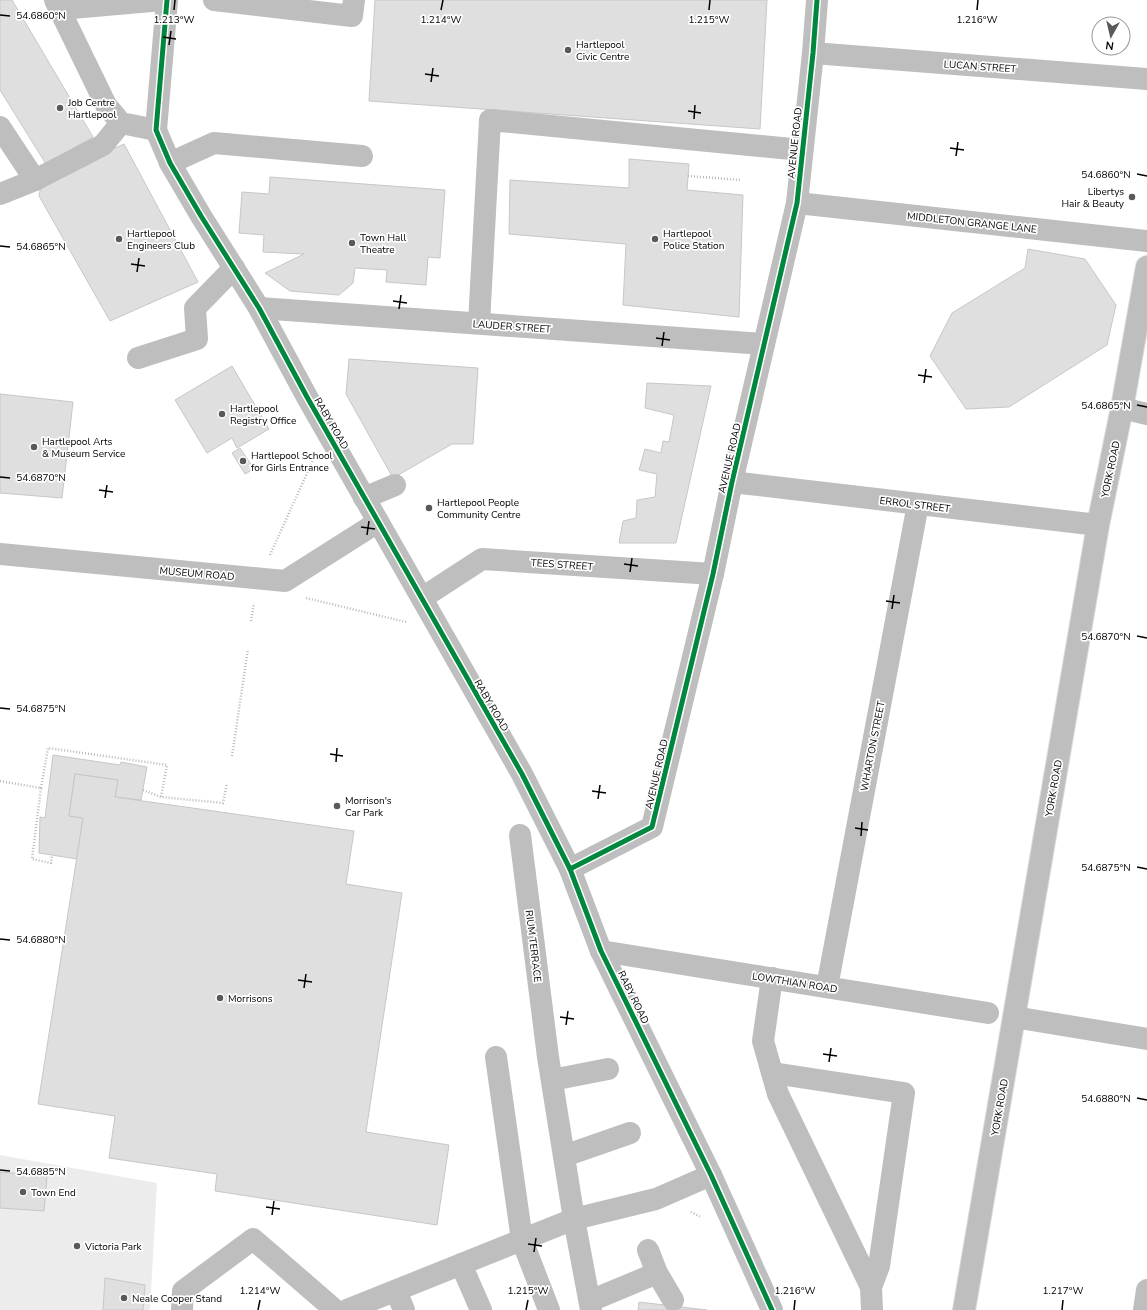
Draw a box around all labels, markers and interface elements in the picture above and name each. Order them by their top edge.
text: 54.6860°N [16,9,66,23]
text: 1.213°W [153,13,195,27]
text: 1.214°W [420,13,462,27]
text: 1.215°W [688,13,730,27]
text: 1.216°W [956,13,998,27]
north arrow [1091,16,1131,56]
text: N [1105,37,1115,53]
place label: Hartlepool Civic Centre [576,38,629,64]
marker: Hartlepool Civic Centre [563,45,573,55]
street label: LUCAN STREET [943,57,1017,77]
place label: Job Centre Hartlepool [67,96,116,122]
marker: Job Centre Hartlepool [55,103,65,113]
street label: AVENUE ROAD [784,107,806,179]
text: 54.6860°N [1081,168,1131,182]
place label: Libertys Hair & Beauty [1061,185,1125,211]
marker: Libertys Hair & Beauty [1127,192,1137,202]
street label: MIDDLETON GRANGE LANE [906,209,1038,237]
place label: Hartlepool Engineers Club [127,227,195,253]
place label: Hartlepool Police Station [663,227,724,253]
place label: Town Hall Theatre [360,231,406,257]
marker: Hartlepool Engineers Club [114,234,124,244]
marker: Hartlepool Police Station [650,234,660,244]
marker: Town Hall Theatre [347,238,357,248]
text: 54.6865°N [16,240,66,254]
street label: LAUDER STREET [472,317,552,337]
street label: RABY ROAD [311,395,352,452]
text: 54.6865°N [1081,399,1131,413]
place label: Hartlepool Registry Office [230,402,296,428]
marker: Hartlepool Registry Office [217,409,227,419]
street label: AVENUE ROAD [715,422,745,495]
place label: Hartlepool Arts & Museum Service [42,435,125,461]
street label: YORK ROAD [1098,440,1124,500]
marker: Hartlepool Arts & Museum Service [29,442,39,452]
place label: Hartlepool School for Girls Entrance [251,449,333,475]
marker: Hartlepool School for Girls Entrance [238,456,248,466]
text: 54.6870°N [16,471,66,485]
street label: ERROL STREET [879,494,951,516]
place label: Hartlepool People Community Centre [437,496,521,522]
marker: Hartlepool People Community Centre [424,503,434,513]
street label: TEES STREET [530,556,594,574]
street label: MUSEUM ROAD [159,564,235,584]
text: 54.6870°N [1081,630,1131,644]
street label: RABY ROAD [471,677,512,734]
street label: WHARTON STREET [857,700,889,793]
text: 54.6875°N [16,702,66,716]
street label: AVENUE ROAD [642,738,672,811]
street label: YORK ROAD [1042,759,1066,819]
place label: Morrison's Car Park [345,794,392,820]
marker: Morrison's Car Park [332,801,342,811]
text: 54.6875°N [1081,861,1131,875]
street label: RIUM TERRACE [522,909,544,983]
text: 54.6880°N [16,933,66,947]
street label: RABY ROAD [614,968,652,1027]
street label: LOWTHIAN ROAD [751,969,838,997]
place label: Morrisons [228,992,273,1006]
marker: Morrisons [215,993,225,1003]
street label: YORK ROAD [988,1078,1012,1138]
text: 54.6880°N [1081,1092,1131,1106]
text: 54.6885°N [16,1165,66,1179]
place label: Town End [31,1186,76,1200]
marker: Town End [18,1187,28,1197]
place label: Victoria Park [84,1240,143,1254]
marker: Victoria Park [72,1241,82,1251]
text: 1.214°W [239,1284,281,1298]
text: 1.215°W [507,1284,549,1298]
text: 1.216°W [774,1284,816,1298]
text: 1.217°W [1042,1284,1084,1298]
place label: Neale Cooper Stand [132,1292,222,1306]
marker: Neale Cooper Stand [119,1293,129,1303]

